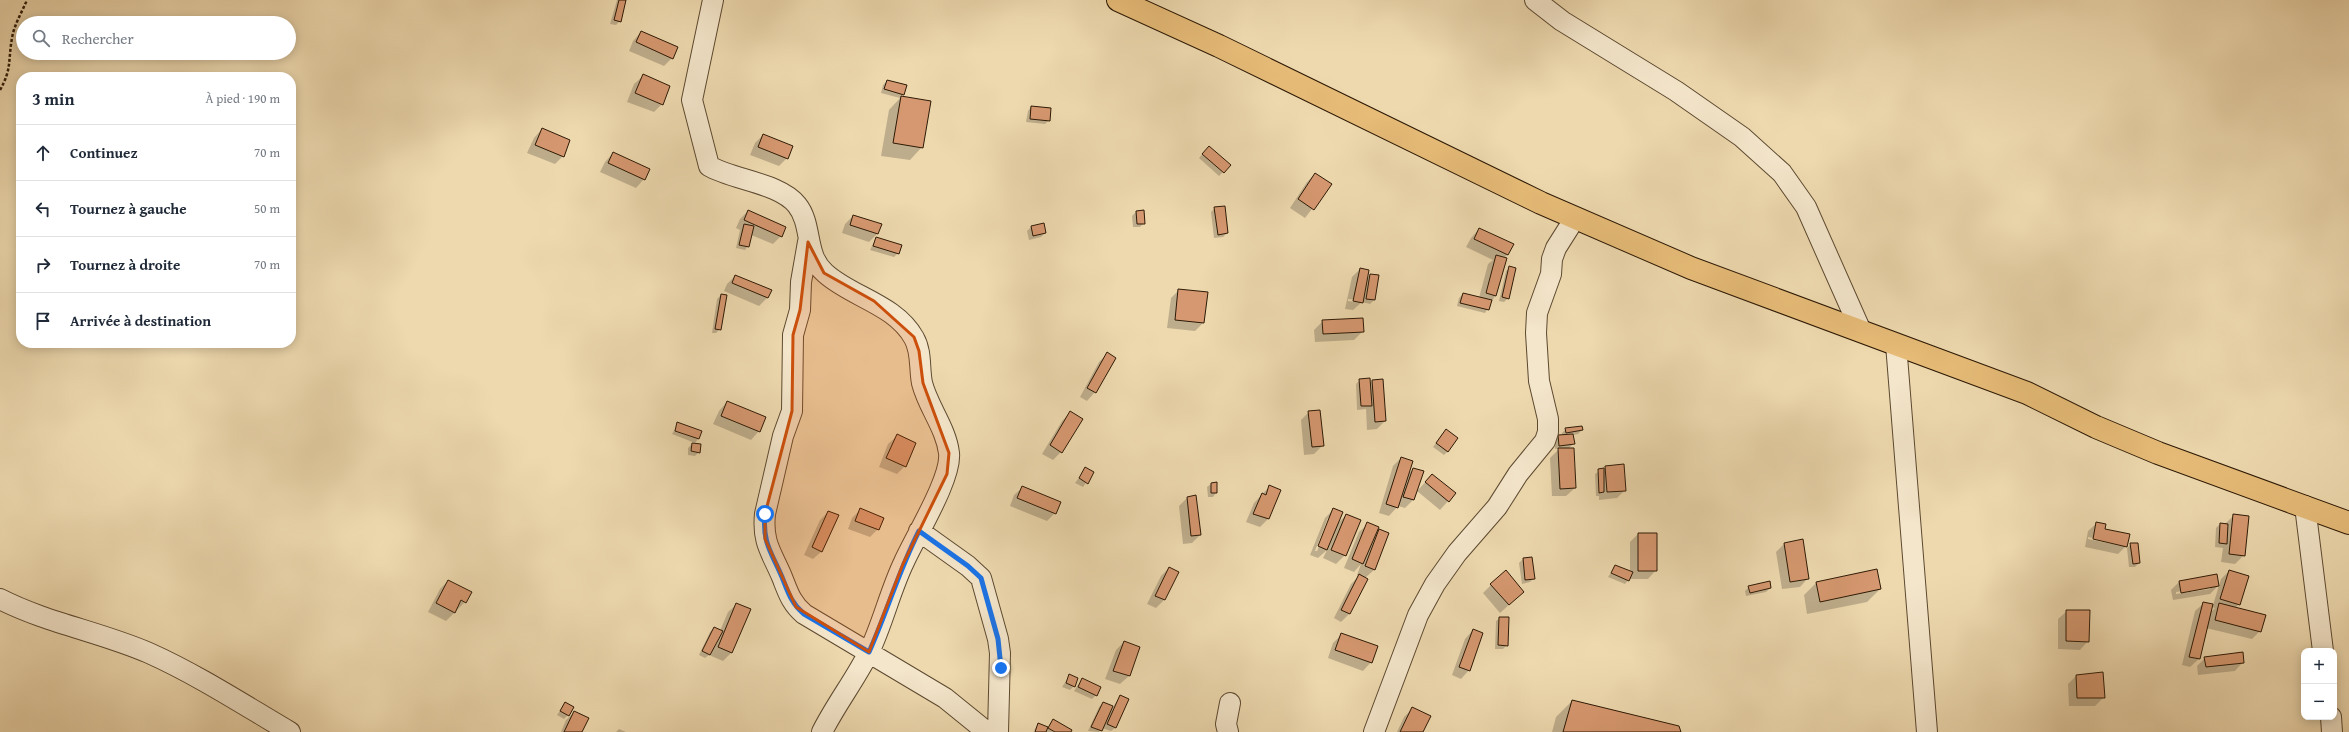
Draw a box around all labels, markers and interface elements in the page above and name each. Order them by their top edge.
search box [16,16,296,60]
icon: search [30,27,52,49]
text: Rechercher [62,28,134,49]
text: 3 min [32,86,74,111]
text: À pied · 190 m [205,89,280,108]
icon: ahead [32,142,54,164]
text: Continuez [70,142,138,163]
text: 70 m [254,143,280,162]
icon: left [32,198,54,220]
text: Tournez à gauche [70,198,187,219]
text: 50 m [254,199,280,218]
icon: right [32,254,54,276]
text: Tournez à droite [70,254,180,275]
text: 70 m [254,255,280,274]
icon: arrive [32,310,54,332]
text: Arrivée à destination [70,310,211,331]
route start [756,505,774,523]
map controls [2301,648,2337,720]
button: + [2301,648,2337,684]
route end [992,659,1010,677]
button: − [2301,684,2337,720]

